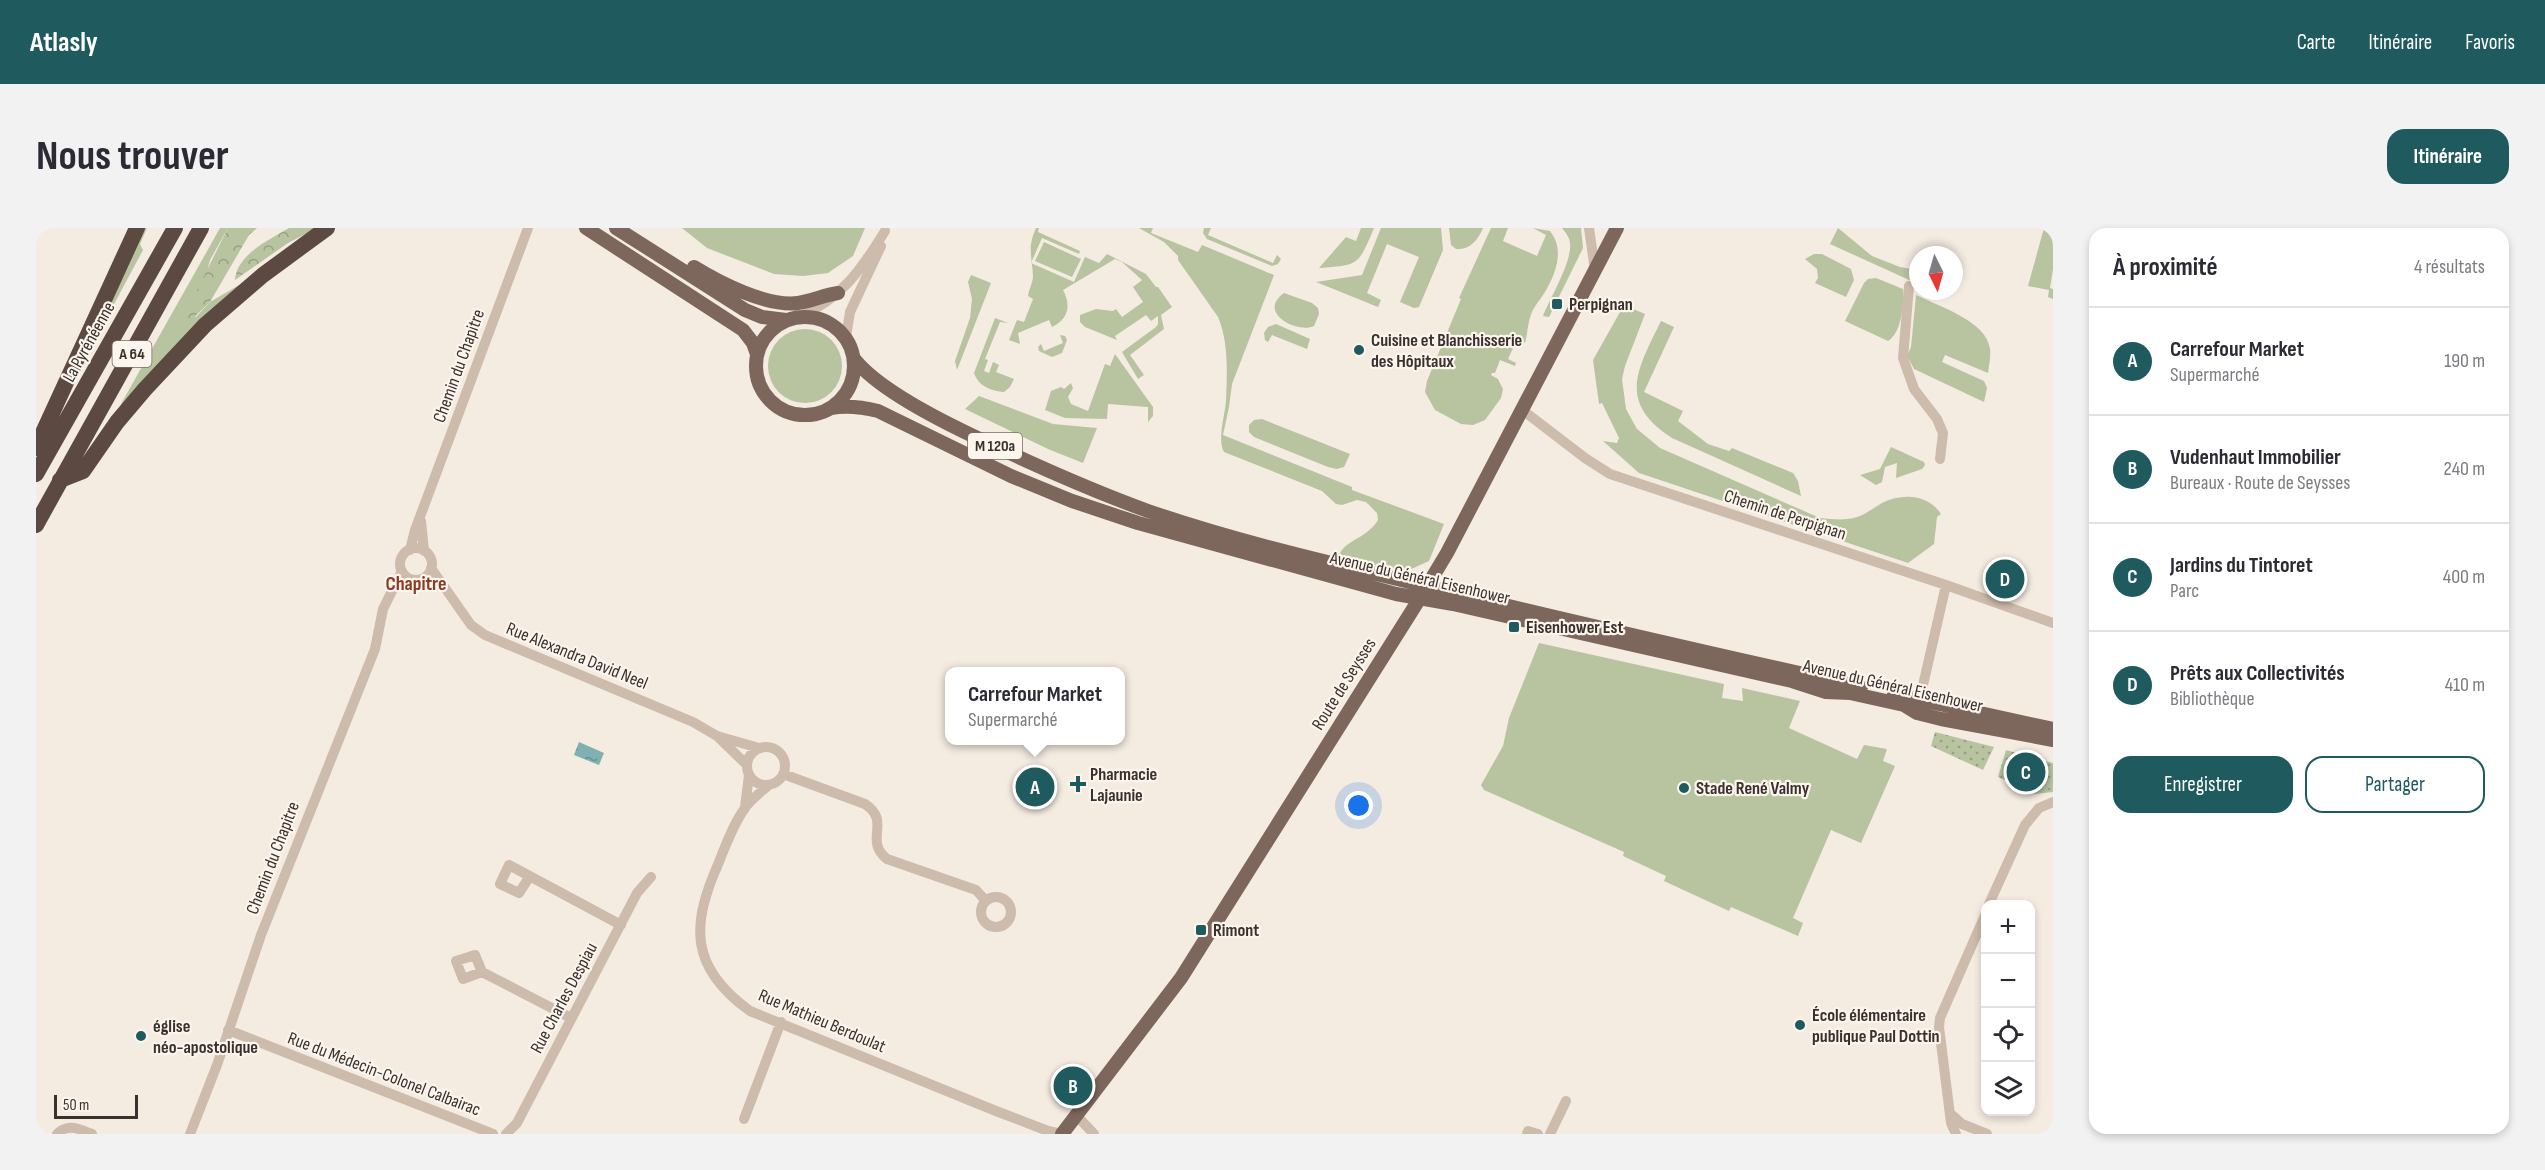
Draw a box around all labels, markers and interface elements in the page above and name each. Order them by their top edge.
text: Atlasly [30,26,98,59]
text: Carte [2297,30,2336,55]
text: Itinéraire [2369,30,2432,55]
text: Favoris [2465,30,2515,55]
button: Itinéraire [2387,129,2509,184]
text: Nous trouver [36,131,229,182]
north arrow [1909,246,1963,300]
text: À proximité [2113,252,2218,283]
text: 4 résultats [2414,255,2485,279]
place label: Perpignan [1569,294,1633,315]
marker: Perpignan [1550,297,1564,311]
street label: La Pyrénéenne [58,298,120,386]
street label: Chemin du Chapitre [429,307,489,425]
place label: Cuisine et Blanchisserie des Hôpitaux [1371,330,1522,372]
text: Carrefour Market [2170,336,2304,363]
road number: A 64 [112,341,152,367]
marker: Cuisine et Blanchisserie des Hôpitaux [1352,343,1366,357]
text: A [2128,349,2137,373]
text: 190 m [2444,349,2485,373]
text: Supermarché [2170,363,2260,387]
road number: M 120a [968,433,1022,459]
text: Vudenhaut Immobilier [2170,444,2341,471]
text: B [2128,457,2137,481]
text: 240 m [2444,457,2485,481]
text: Bureaux · Route de Seysses [2170,471,2351,495]
street label: Chemin de Perpignan [1721,485,1849,545]
street label: Avenue du Général Eisenhower [1327,547,1512,609]
text: Jardins du Tintoret [2170,552,2313,579]
pin: D [1986,556,2024,602]
text: C [2127,565,2138,589]
text: 400 m [2443,565,2485,589]
district label: Chapitre [385,572,447,596]
text: Parc [2170,579,2199,603]
place label: Eisenhower Est [1526,617,1623,638]
street label: Rue Alexandra David Neel [503,618,651,694]
marker: Eisenhower Est [1507,620,1521,634]
street label: Route de Seysses [1307,634,1381,734]
street label: Avenue du Général Eisenhower [1800,655,1985,717]
text: Prêts aux Collectivités [2170,660,2345,687]
popup [945,667,1125,745]
text: D [2127,673,2138,697]
text: 410 m [2445,673,2485,697]
text: Carrefour Market [968,681,1102,708]
text: Bibliothèque [2170,687,2255,711]
text: Supermarché [968,708,1058,732]
pin: C [2006,750,2046,794]
button: Enregistrer [2113,756,2293,813]
button: Partager [2305,756,2485,813]
pin: A [1016,764,1054,810]
place label: Pharmacie Lajaunie [1090,764,1157,806]
marker: Pharmacie Lajaunie [1071,777,1085,791]
place label: Stade René Valmy [1696,778,1810,799]
marker: Stade René Valmy [1677,781,1691,795]
your location [1344,791,1373,820]
street label: Chemin du Chapitre [242,799,304,917]
map controls [1981,900,2035,1116]
button: + [1981,900,2035,954]
place label: Rimont [1213,920,1259,941]
marker: Rimont [1194,923,1208,937]
street label: Rue Charles Despiau [526,939,602,1057]
button: − [1981,954,2035,1008]
street label: Rue Mathieu Berdoulat [755,985,889,1057]
place label: École élémentaire publique Paul Dottin [1812,1005,1940,1047]
button: locate [1981,1008,2035,1062]
place label: église néo-apostolique [153,1016,258,1058]
marker: École élémentaire publique Paul Dottin [1793,1018,1807,1032]
street label: Rue du Médecin-Colonel Calbairac [285,1027,483,1121]
marker: église néo-apostolique [134,1029,148,1043]
button: layers [1981,1062,2035,1116]
pin: B [1054,1064,1092,1108]
scale bar [54,1092,138,1120]
text: 50 m [63,1096,89,1115]

